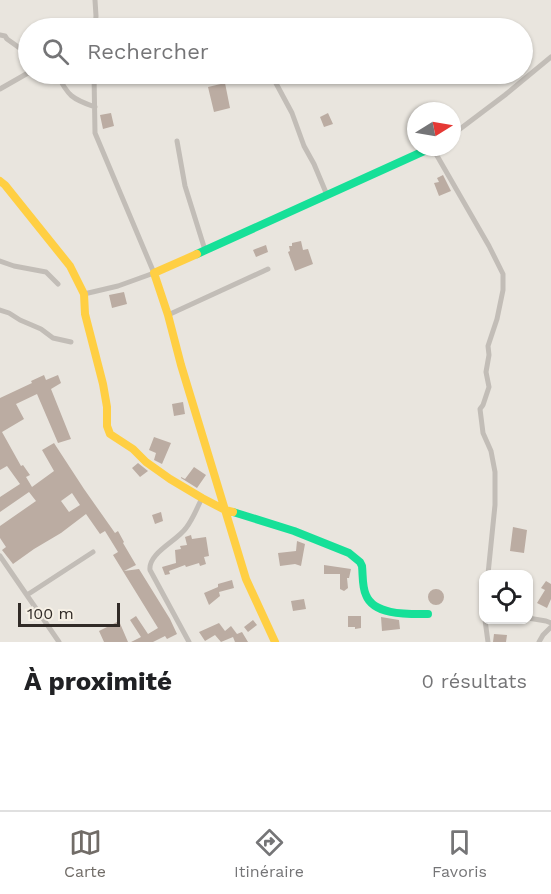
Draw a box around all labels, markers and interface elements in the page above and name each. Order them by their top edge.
search box [18,18,533,84]
icon: search [39,35,72,68]
text: Rechercher [87,39,209,64]
north arrow [407,102,461,156]
map controls [479,570,533,624]
button: locate [479,570,533,624]
scale bar [18,600,120,628]
text: 100 m [27,604,74,623]
text: À proximité [24,666,172,696]
text: 0 résultats [422,669,527,693]
tab: Carte [64,826,106,881]
tab: Itinéraire [234,826,304,881]
tab: Favoris [432,826,487,881]

